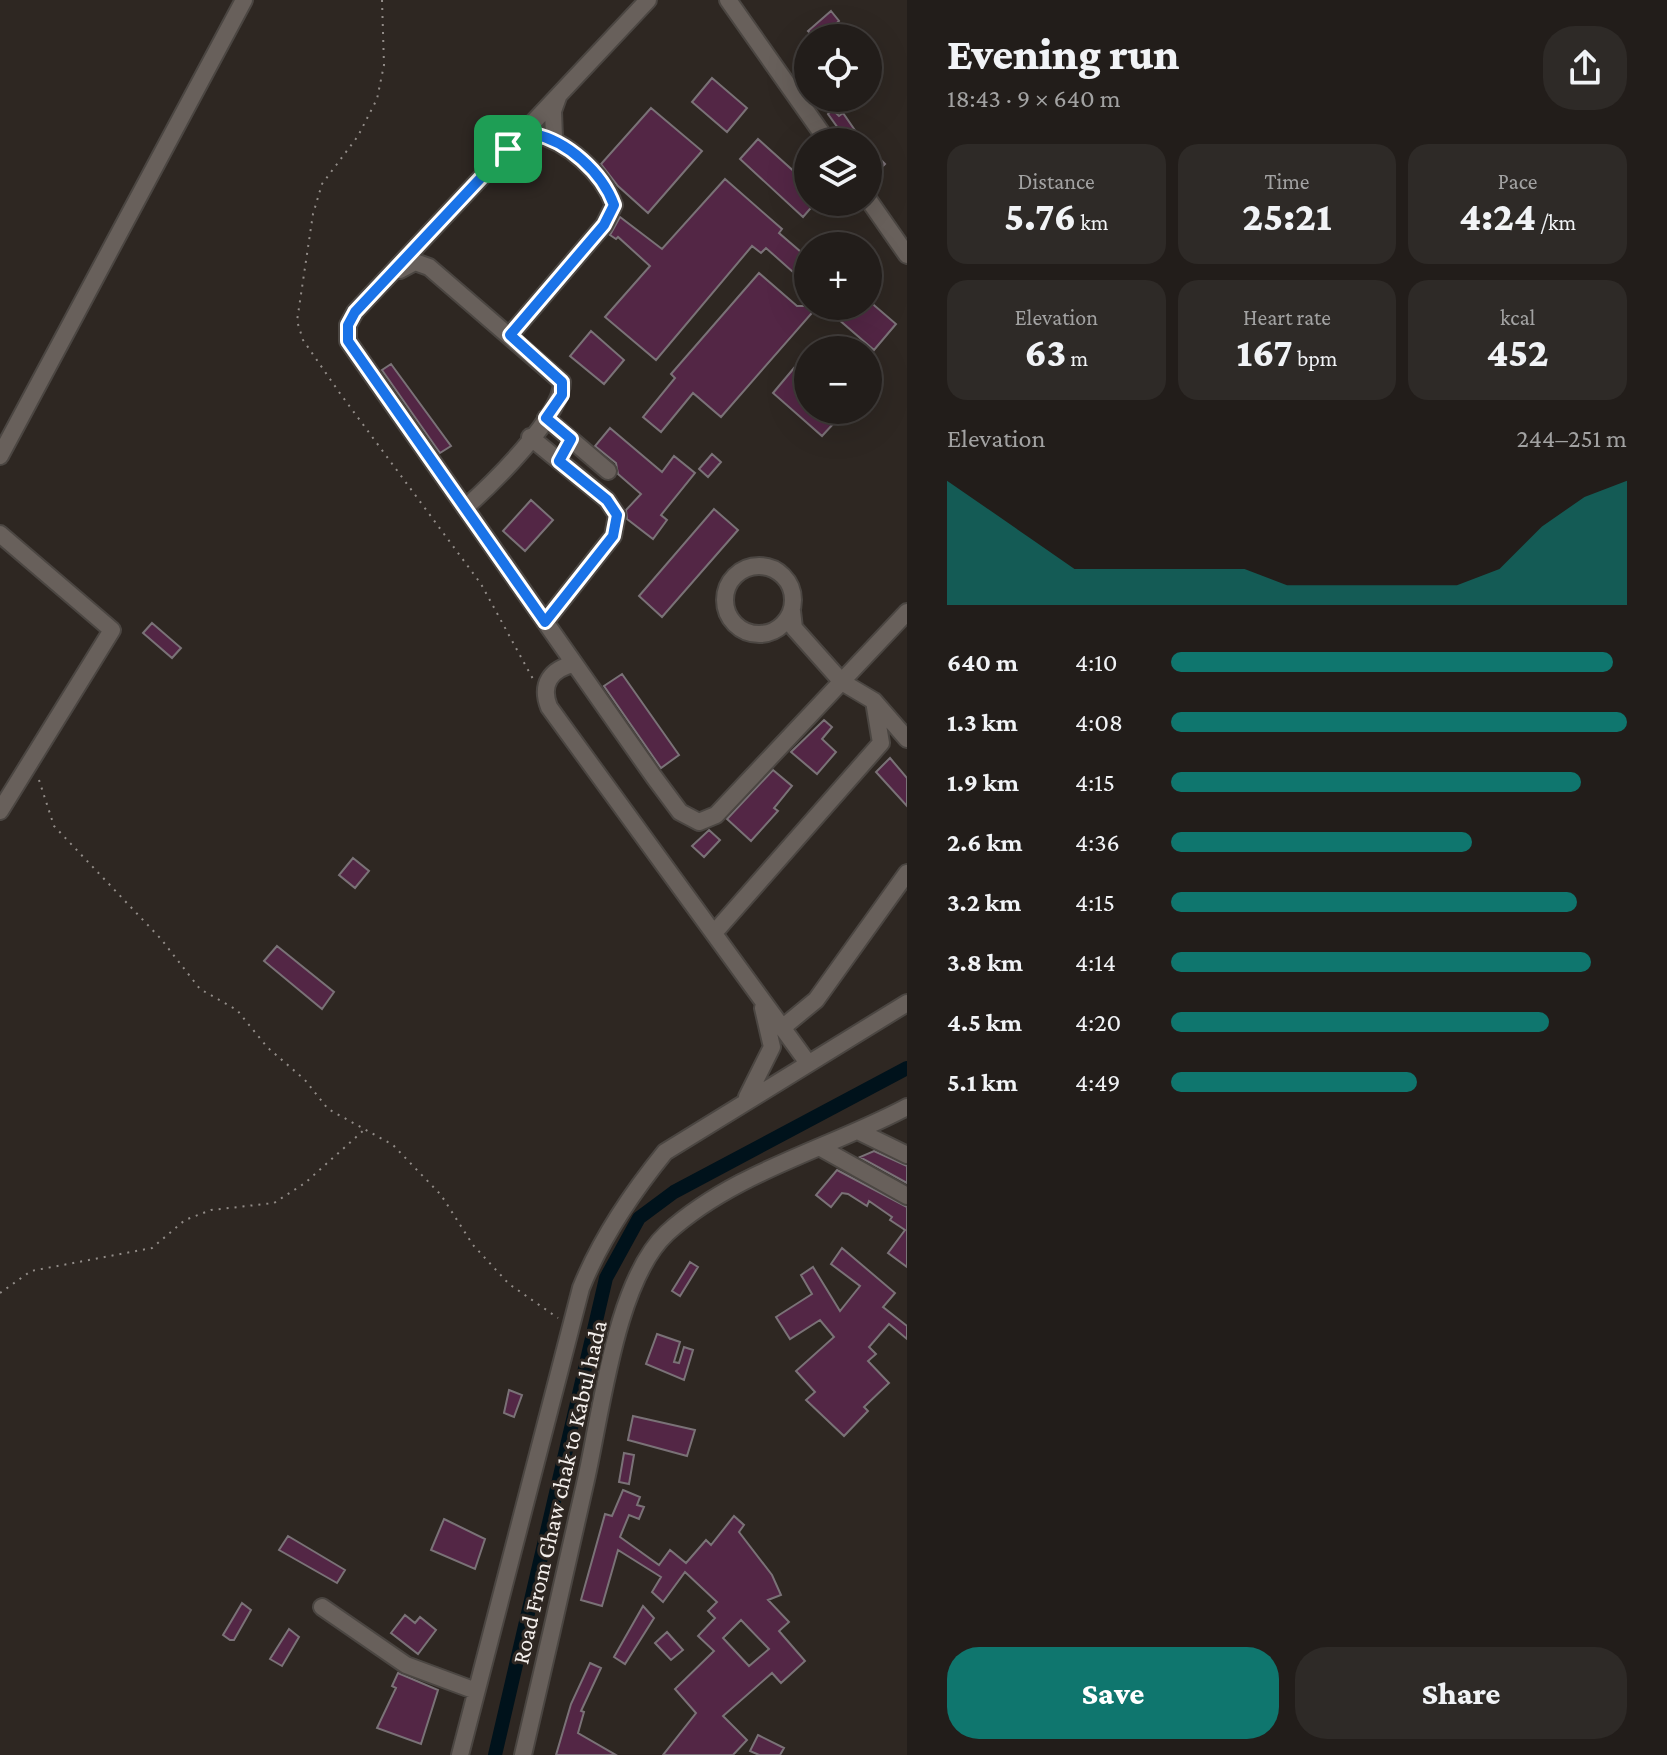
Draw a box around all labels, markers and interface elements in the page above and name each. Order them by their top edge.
map controls [794,24,882,424]
button: locate [794,24,882,112]
button: share [1543,26,1627,110]
text: Evening run [947,30,1179,78]
text: 18:43 · 9 × 640 m [947,84,1121,113]
pin [474,115,542,183]
icon: arrive [486,127,530,171]
button: layers [794,128,882,216]
text: Distance [1018,169,1095,194]
text: Time [1264,169,1310,194]
text: Pace [1498,169,1537,194]
text: 5.76 [1004,194,1076,239]
text: 25:21 [1242,194,1332,239]
text: 4:24 [1459,194,1536,239]
text: km [1076,210,1108,235]
text: /km [1536,210,1576,235]
button: + [794,232,882,320]
text: Elevation [1015,305,1098,330]
text: Heart rate [1243,305,1331,330]
text: kcal [1500,305,1535,330]
text: 63 [1025,330,1066,375]
text: 167 [1237,330,1293,375]
text: 452 [1487,330,1549,375]
button: − [794,336,882,424]
text: m [1066,346,1088,371]
text: bpm [1293,346,1337,371]
text: Elevation [947,424,1045,453]
text: 244–251 m [1516,424,1627,453]
text: 640 m [947,648,1018,677]
text: 4:10 [1075,648,1118,677]
text: 1.3 km [947,708,1018,737]
text: 4:08 [1075,708,1123,737]
text: 1.9 km [947,768,1019,797]
text: 4:15 [1075,768,1115,797]
text: 2.6 km [947,828,1023,857]
text: 4:36 [1075,828,1120,857]
text: 3.2 km [947,888,1021,917]
text: 4:15 [1075,888,1115,917]
text: 3.8 km [947,948,1023,977]
text: 4:14 [1075,948,1116,977]
text: 4.5 km [947,1008,1022,1037]
text: 4:20 [1075,1008,1121,1037]
text: 5.1 km [947,1068,1018,1097]
text: 4:49 [1075,1068,1120,1097]
street label: Road From Ghaw chak to Kabul hada [506,1317,612,1667]
button: Save [947,1647,1279,1739]
button: Share [1295,1647,1627,1739]

